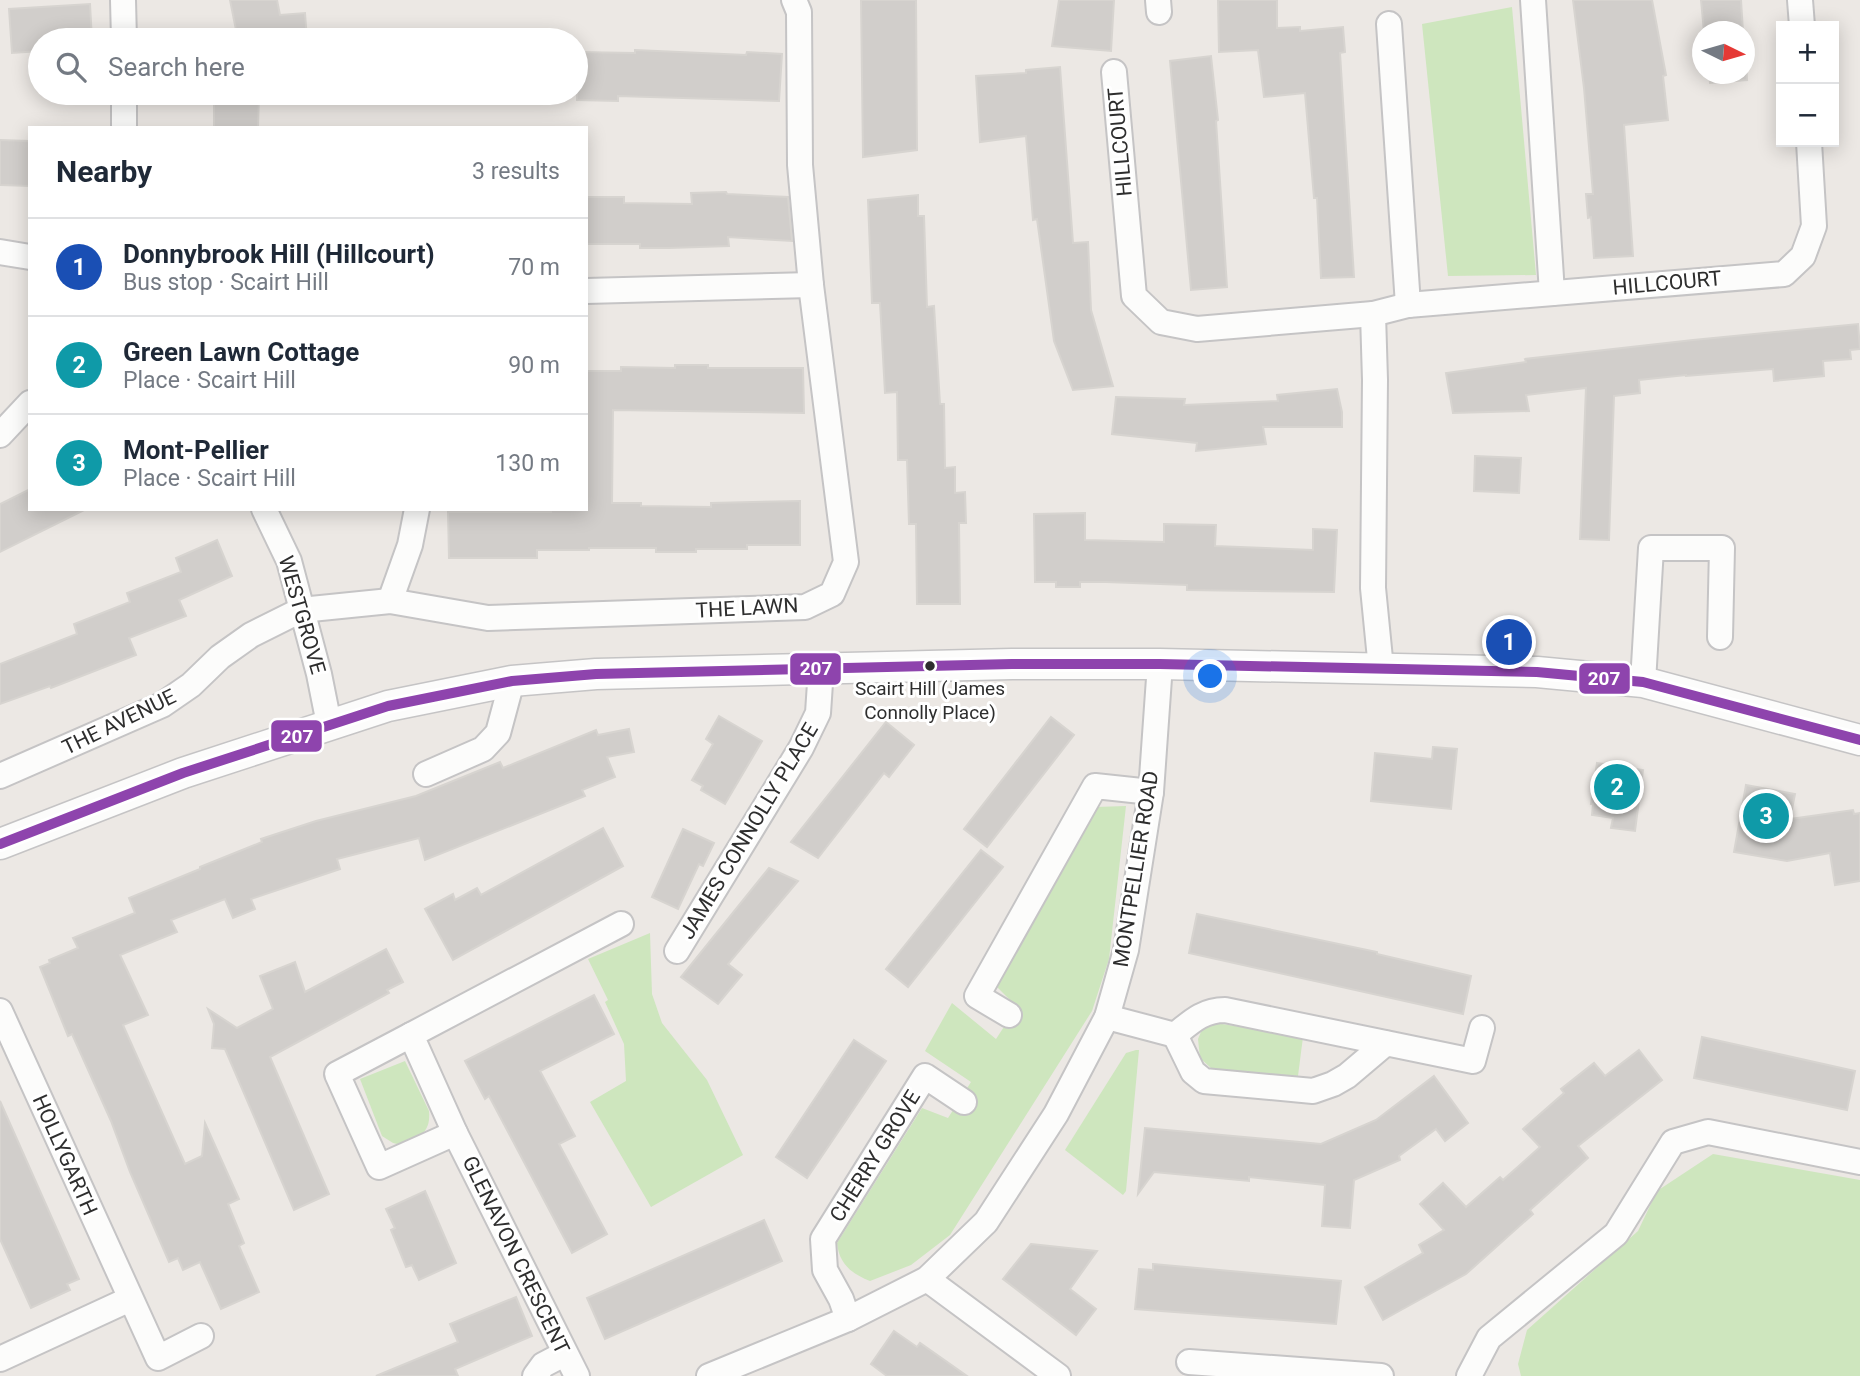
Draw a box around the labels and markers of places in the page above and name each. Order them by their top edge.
pin: 1 [1486,616,1532,668]
marker: Scairt Hill (James Connolly Place) [923,659,937,673]
place label: Scairt Hill (James Connolly Place) [855,677,1005,724]
pin: 2 [1594,761,1640,813]
pin: 3 [1743,790,1789,842]

